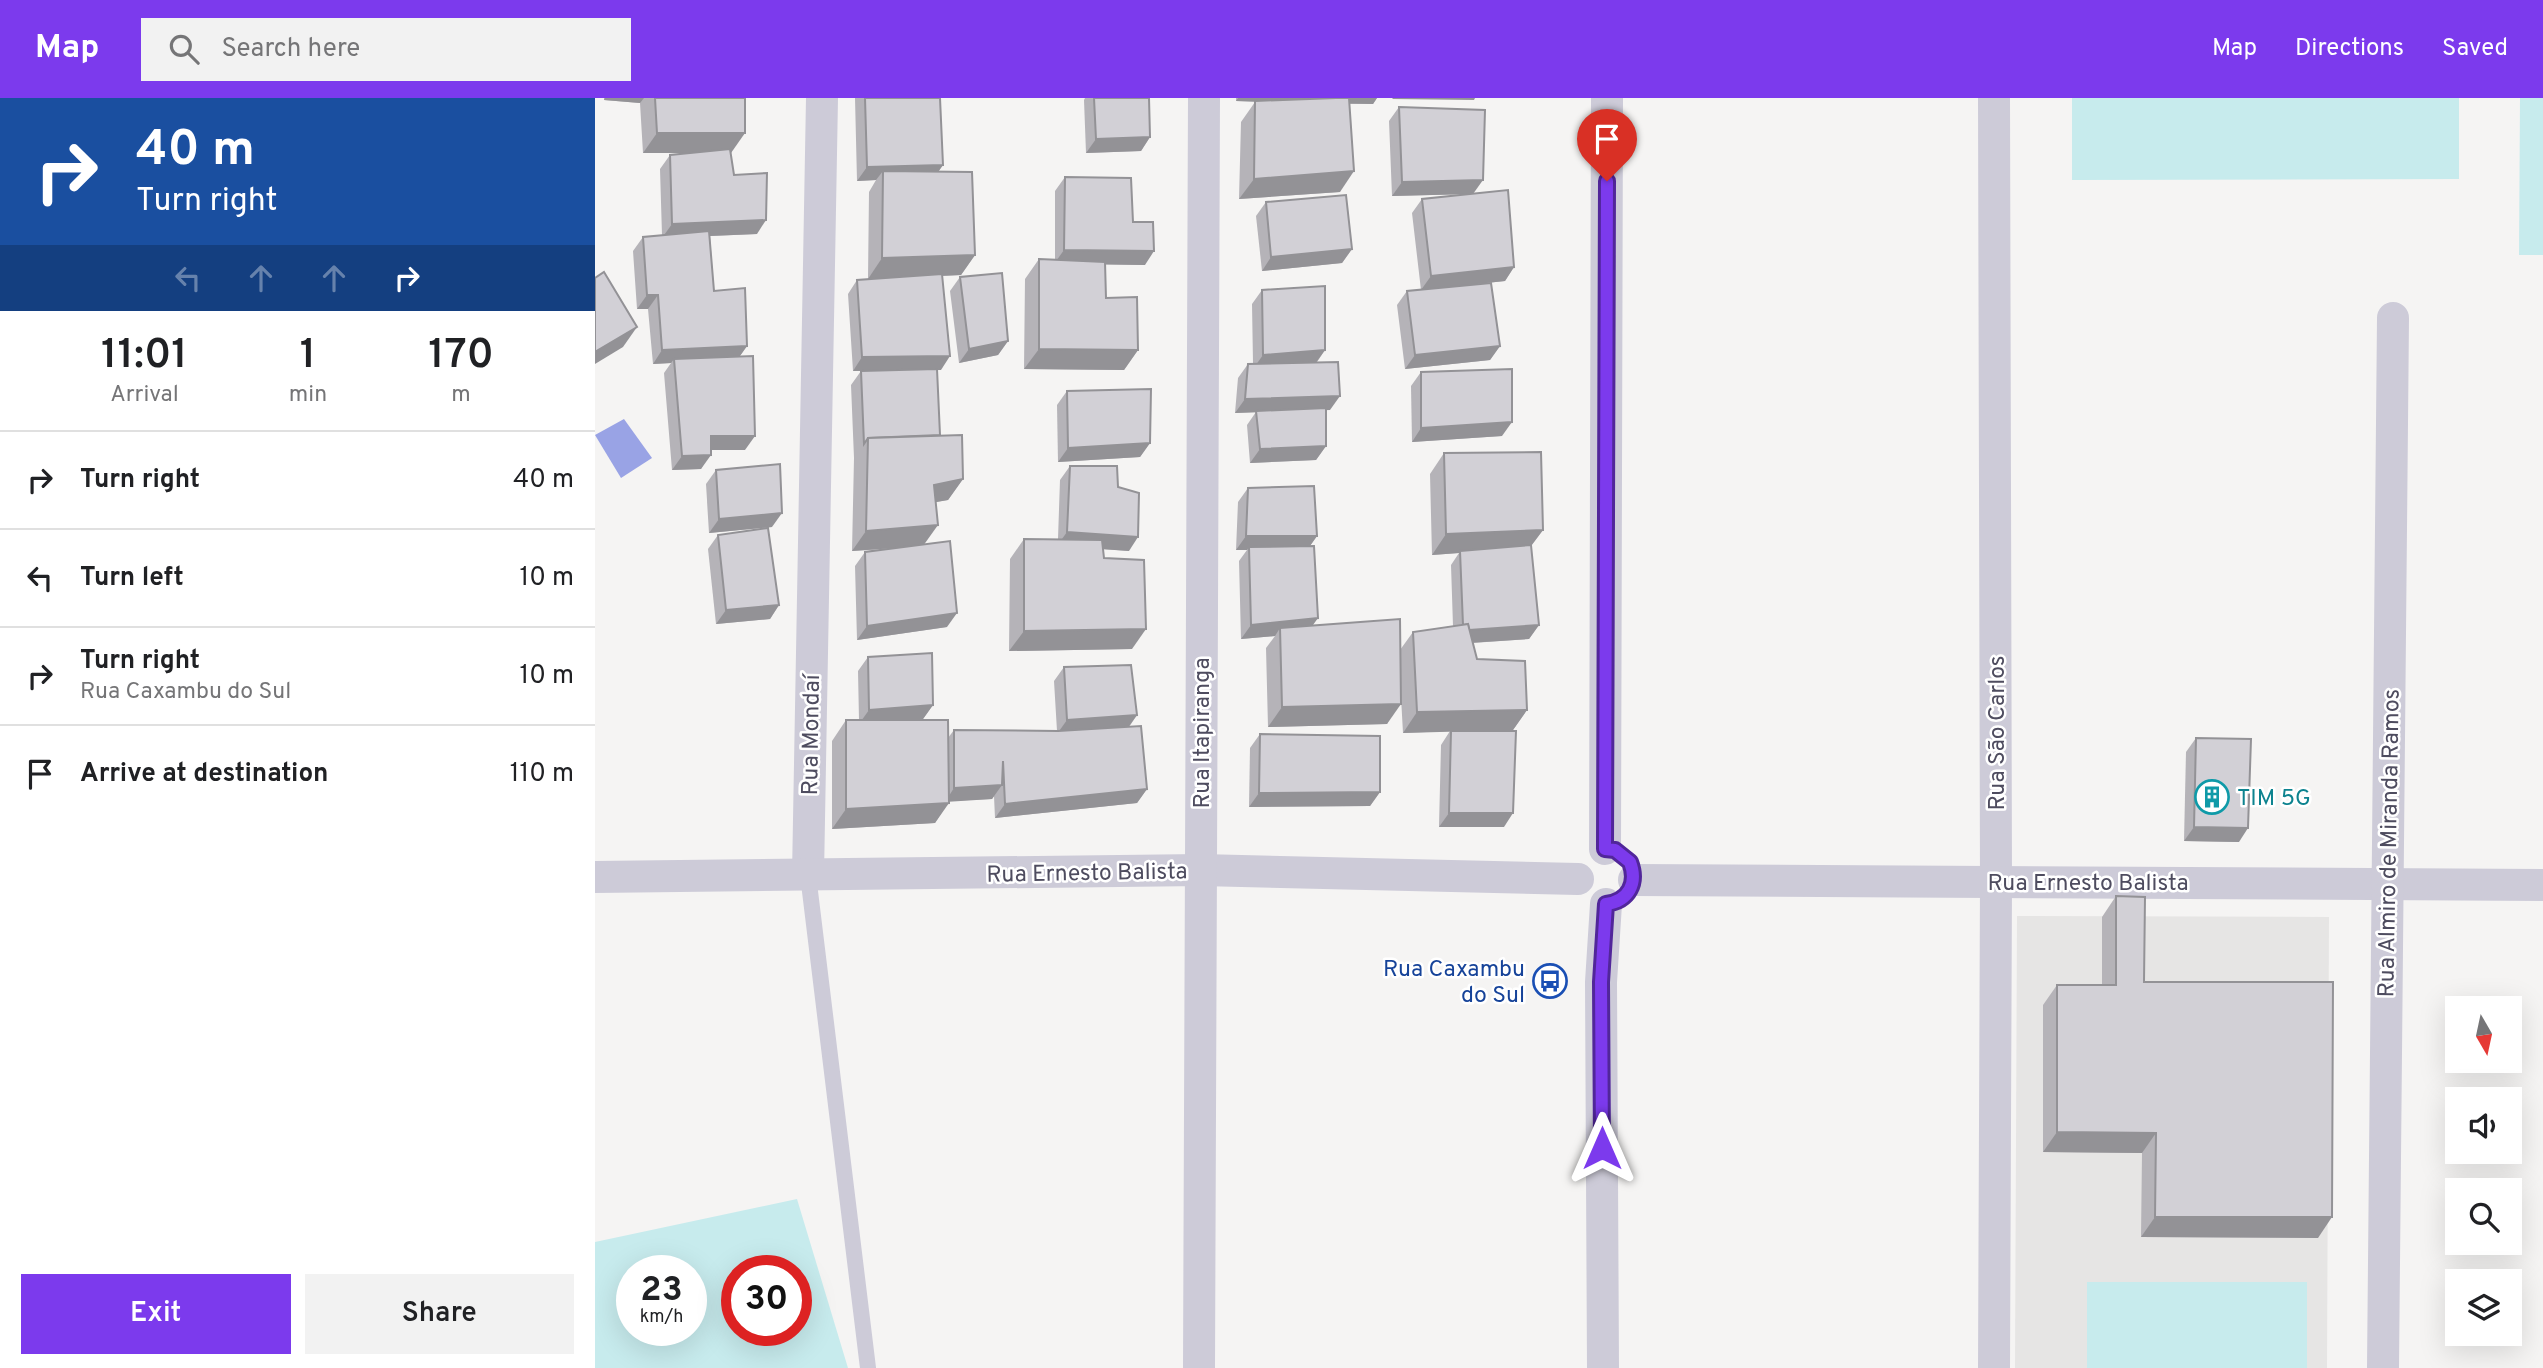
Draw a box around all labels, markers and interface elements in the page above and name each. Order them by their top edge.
search box [141,18,631,81]
text: Map [35,28,99,70]
icon: search [165,30,203,68]
text: Search here [221,33,360,66]
text: Map [2212,34,2257,64]
text: Directions [2295,34,2404,64]
text: Saved [2442,34,2508,64]
pin [1577,109,1637,181]
icon: arrive [1588,120,1626,158]
text: 40 m [136,121,255,183]
icon: right [21,126,112,217]
text: Turn right [136,182,278,222]
icon: left [169,259,207,297]
icon: ahead [242,259,280,297]
icon: ahead [315,259,353,297]
icon: right [388,259,426,297]
text: 11:01 [101,330,188,383]
text: 1 [300,330,316,383]
text: 170 [428,330,494,383]
text: Arrival [110,381,179,410]
text: min [289,381,327,410]
text: m [451,381,471,410]
icon: right [21,461,59,499]
text: Turn right [80,464,200,497]
text: 40 m [513,464,574,497]
icon: left [21,559,59,597]
text: Turn left [80,562,184,595]
text: 10 m [519,562,574,595]
text: Turn right [80,645,200,678]
street label: Rua São Carlos [1984,655,2013,811]
icon: right [21,657,59,695]
street label: Rua Itapiranga [1189,657,1218,809]
text: 10 m [519,660,574,693]
street label: Rua Mondaí [797,672,828,796]
text: Rua Caxambu do Sul [80,678,291,707]
street label: Rua Almiro de Miranda Ramos [2373,689,2408,998]
icon: arrive [21,755,59,793]
text: Arrive at destination [80,758,328,791]
text: 110 m [510,758,574,791]
building icon: TIM 5G [2193,778,2231,816]
place label: TIM 5G [2237,785,2311,814]
street label: Rua Ernesto Balista [986,858,1188,891]
street label: Rua Ernesto Balista [1987,870,2189,899]
place label: Rua Caxambu do Sul [1383,956,1525,1011]
bus stop icon: Rua Caxambu do Sul [1531,962,1569,1000]
north arrow [2445,996,2522,1073]
map controls [2445,996,2522,1346]
button: sound [2445,1087,2522,1164]
position arrow [1565,1111,1639,1185]
button: search [2445,1178,2522,1255]
speed limit sign: 30 [721,1255,812,1346]
text: 23 [640,1269,683,1313]
button: layers [2445,1269,2522,1346]
button: Exit [21,1274,291,1354]
button: Share [305,1274,574,1354]
text: km/h [640,1306,683,1329]

